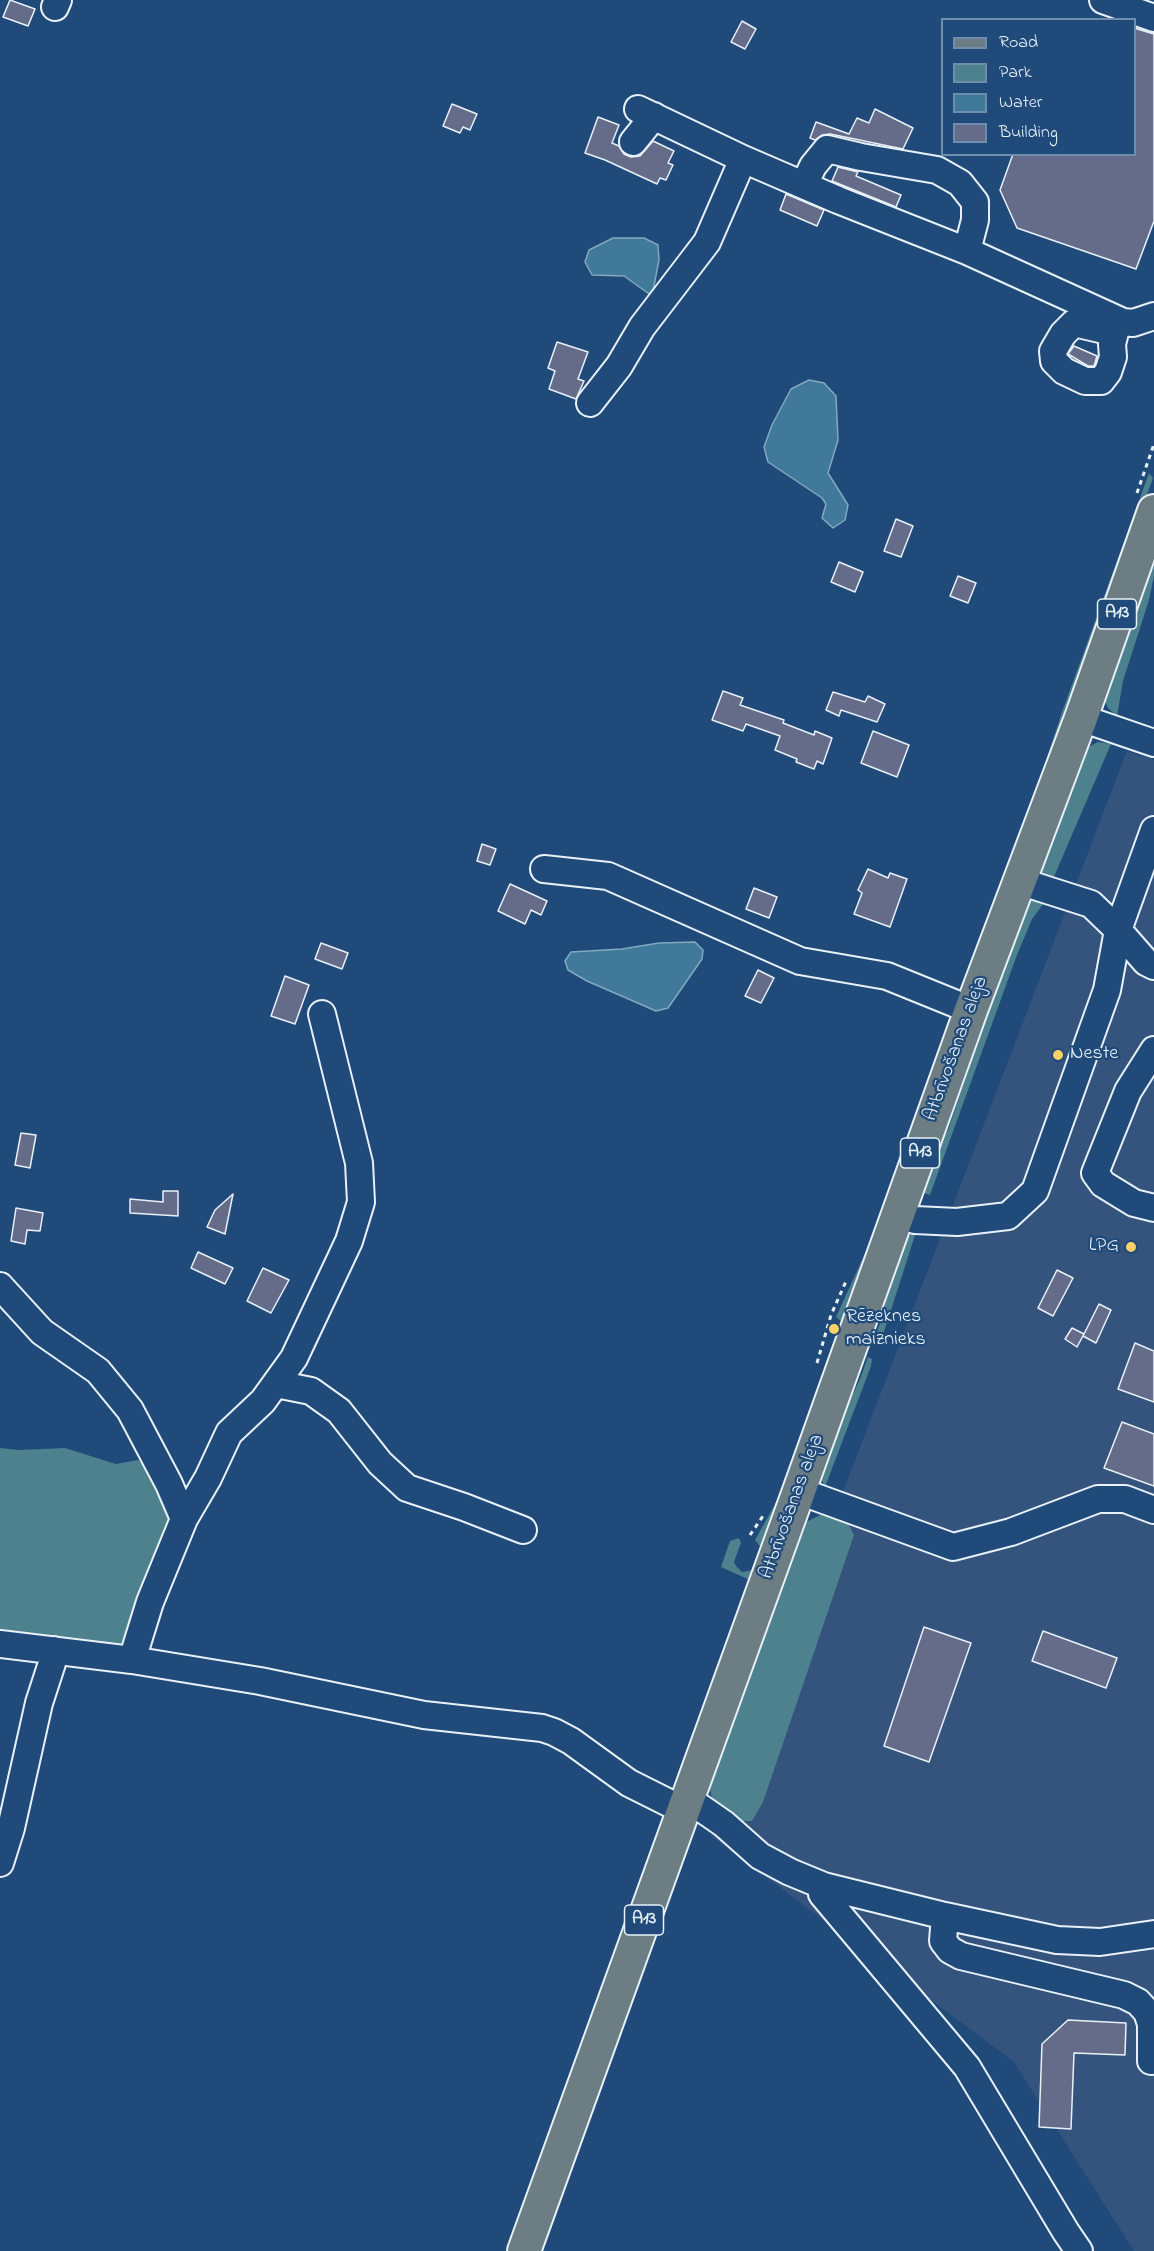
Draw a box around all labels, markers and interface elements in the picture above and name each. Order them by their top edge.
legend [941,18,1136,156]
text: Road [999,30,1038,56]
text: Park [999,60,1032,86]
text: Water [999,90,1042,116]
text: Building [999,120,1058,146]
road number: A13 [1098,599,1136,629]
street label: Atbrīvošanas aleja [920,973,994,1125]
place label: Neste [1070,1043,1118,1067]
marker: Neste [1051,1048,1065,1062]
road number: A13 [900,1138,940,1168]
place label: LPG [1089,1235,1119,1259]
marker: LPG [1124,1240,1138,1254]
place label: Rēzeknes maiznieks [846,1306,926,1353]
marker: Rēzeknes maiznieks [827,1322,841,1336]
street label: Atbrīvošanas aleja [756,1431,830,1583]
road number: A13 [624,1905,664,1935]

